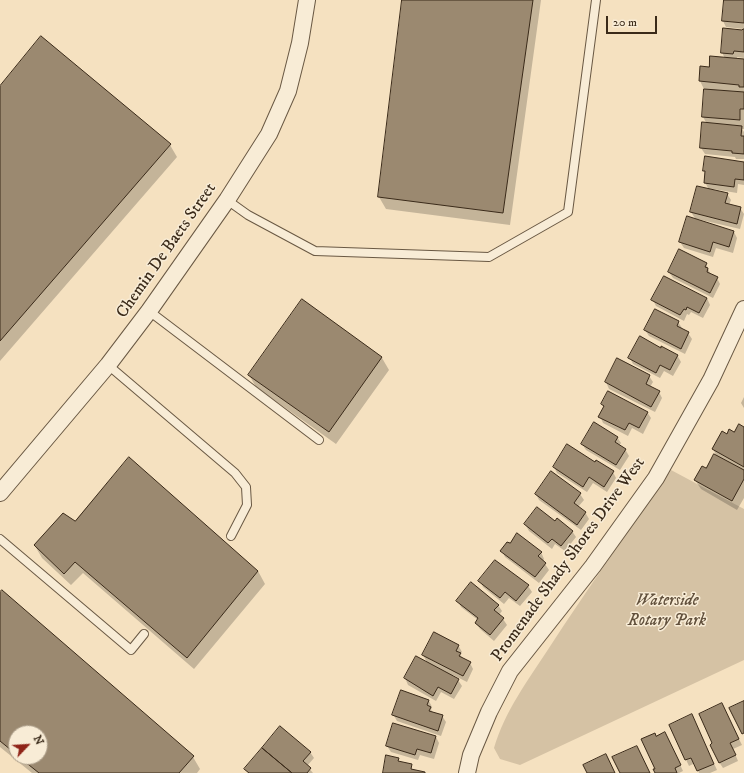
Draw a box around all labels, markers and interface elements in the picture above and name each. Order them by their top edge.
scale bar [608,8,659,34]
text: 20 m [613,15,637,30]
street label: Chemin De Baets Street [113,180,221,322]
street label: Promenade Shady Shores Drive West [488,454,650,666]
park label: Waterside Rotary Park [628,591,706,631]
north arrow [8,725,48,765]
text: N [30,733,46,747]

